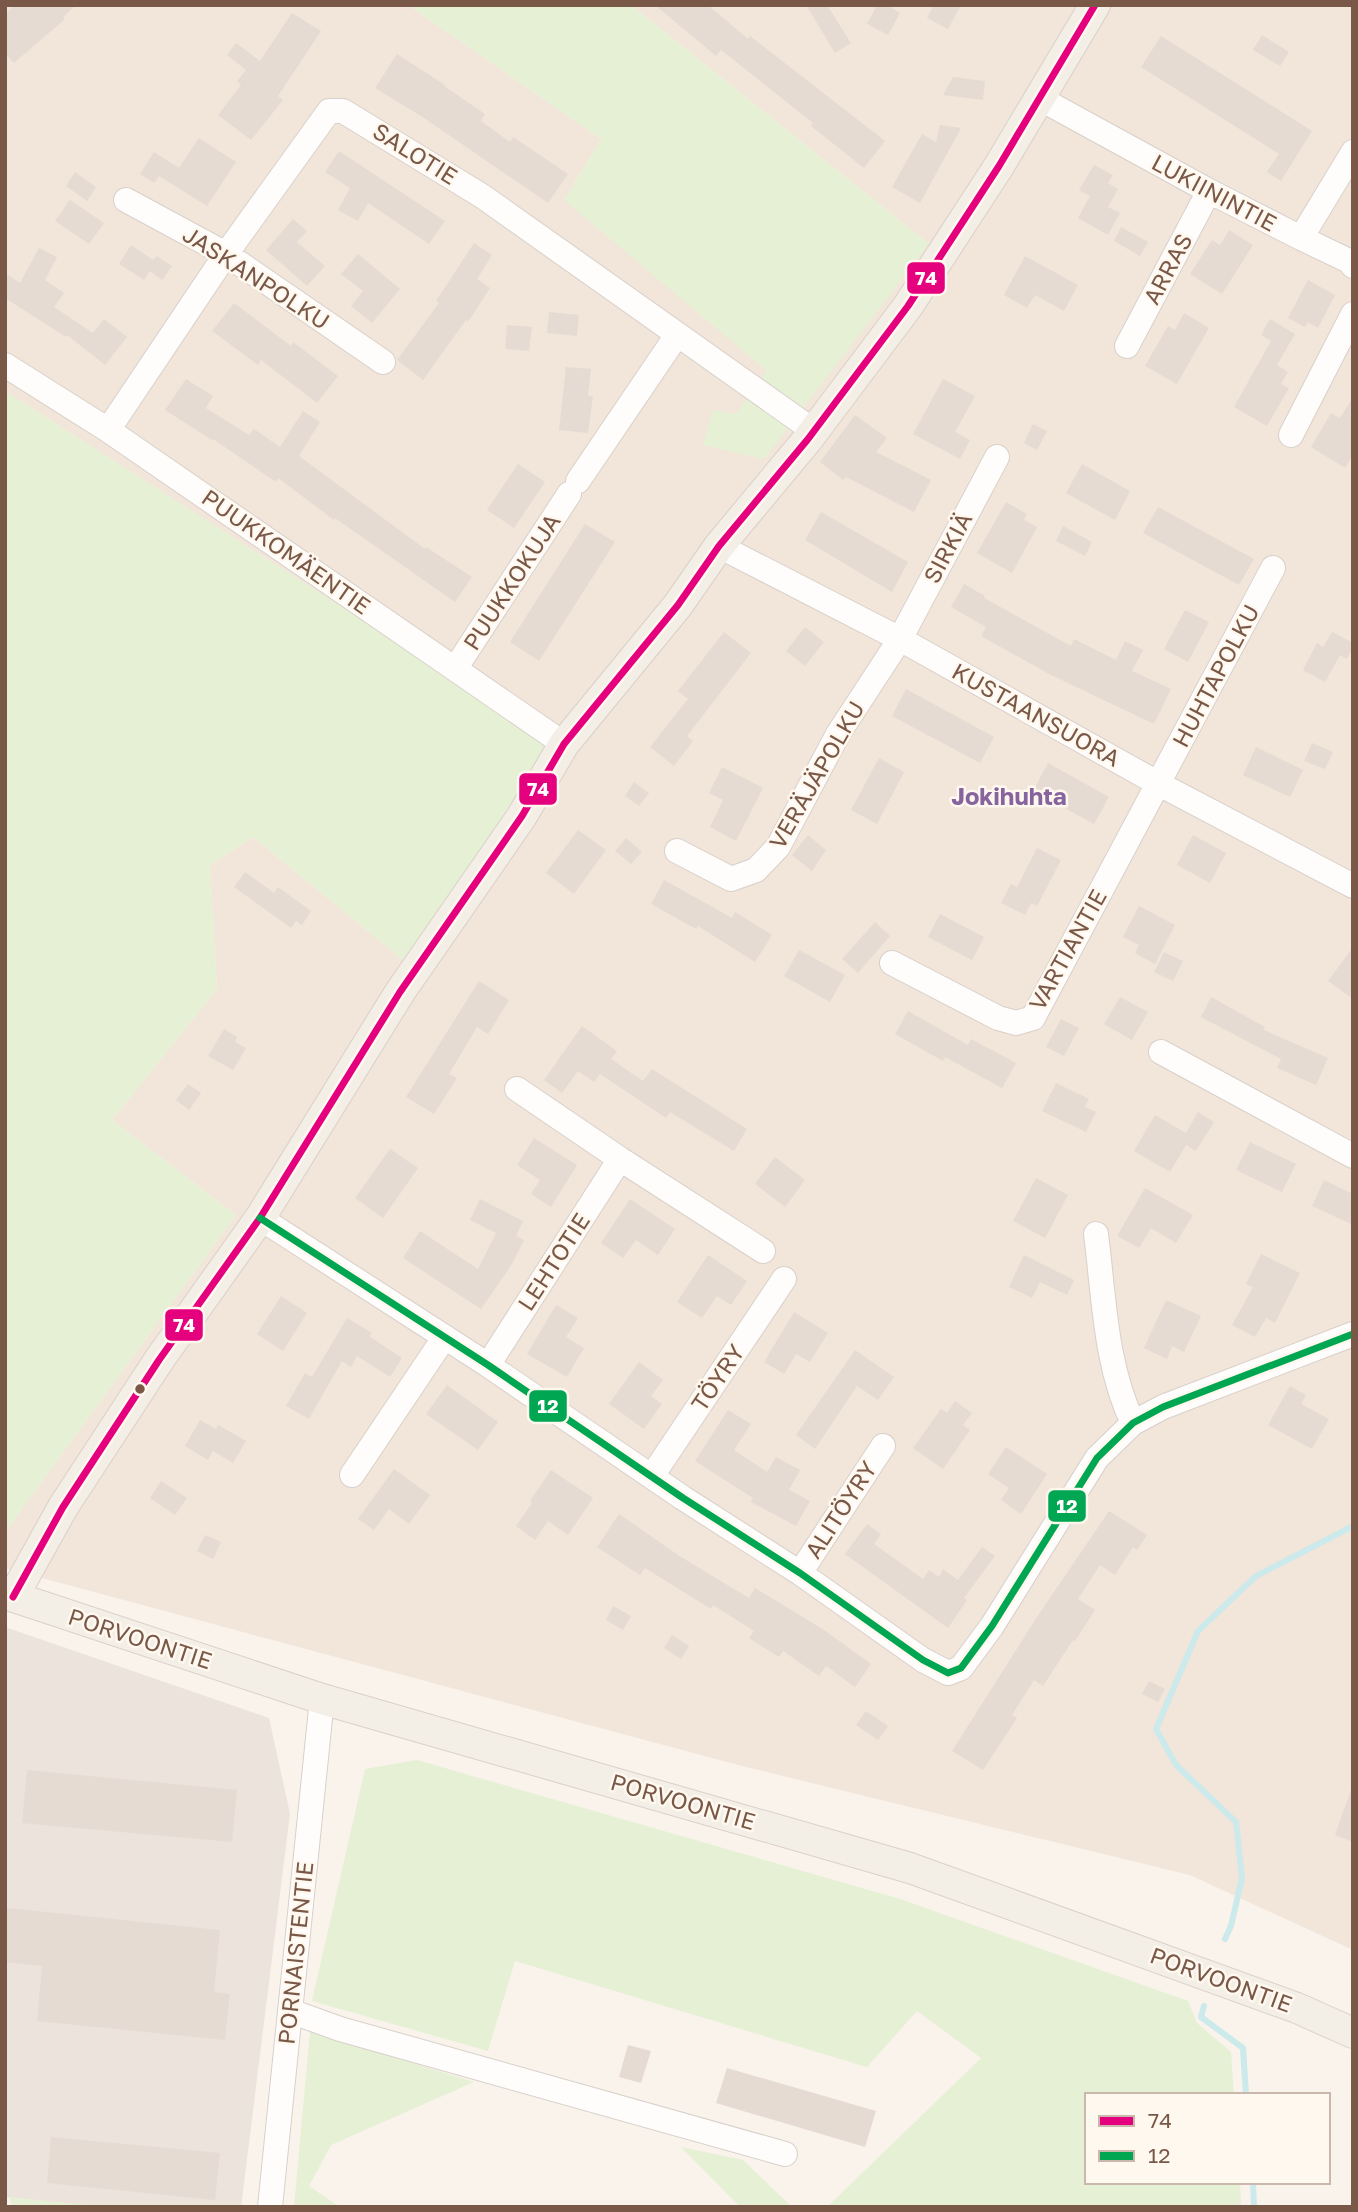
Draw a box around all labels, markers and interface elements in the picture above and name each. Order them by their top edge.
street label: SALOTIE [368,116,463,190]
street label: LUKIININTIE [1147,148,1282,237]
street label: JASKANPOLKU [178,219,335,335]
street label: ARRAS [1137,228,1197,309]
line badge: 74 [906,261,946,295]
text: 74 [915,266,937,289]
street label: PUUKKOMÄENTIE [197,483,376,620]
street label: SIRKIÄ [917,507,977,588]
street label: PUUKKOKUJA [457,508,566,655]
street label: HUHTAPOLKU [1166,599,1264,752]
street label: KUSTAANSUORA [948,656,1125,772]
street label: VERÄJÄPOLKU [762,696,870,853]
line badge: 74 [518,772,558,806]
text: 74 [527,777,549,800]
district label: Jokihuhta [951,781,1067,810]
street label: VARTIANTIE [1022,884,1112,1015]
street label: LEHTOTIE [511,1207,595,1315]
line badge: 74 [164,1308,204,1342]
text: 74 [173,1313,195,1336]
street label: TÖYRY [685,1338,750,1416]
unlabelled marker [133,1382,147,1396]
line badge: 12 [528,1389,568,1423]
text: 12 [537,1394,559,1417]
street label: ALITÖYRY [798,1455,882,1563]
line badge: 12 [1047,1489,1087,1523]
text: 12 [1056,1494,1078,1517]
street label: PORVOONTIE [65,1602,216,1674]
street label: PORVOONTIE [608,1767,759,1835]
street label: PORNAISTENTIE [271,1860,319,2046]
street label: PORVOONTIE [1146,1940,1296,2018]
legend [1085,2093,1330,2184]
text: 74 [1148,2107,1172,2133]
text: 12 [1148,2142,1170,2168]

